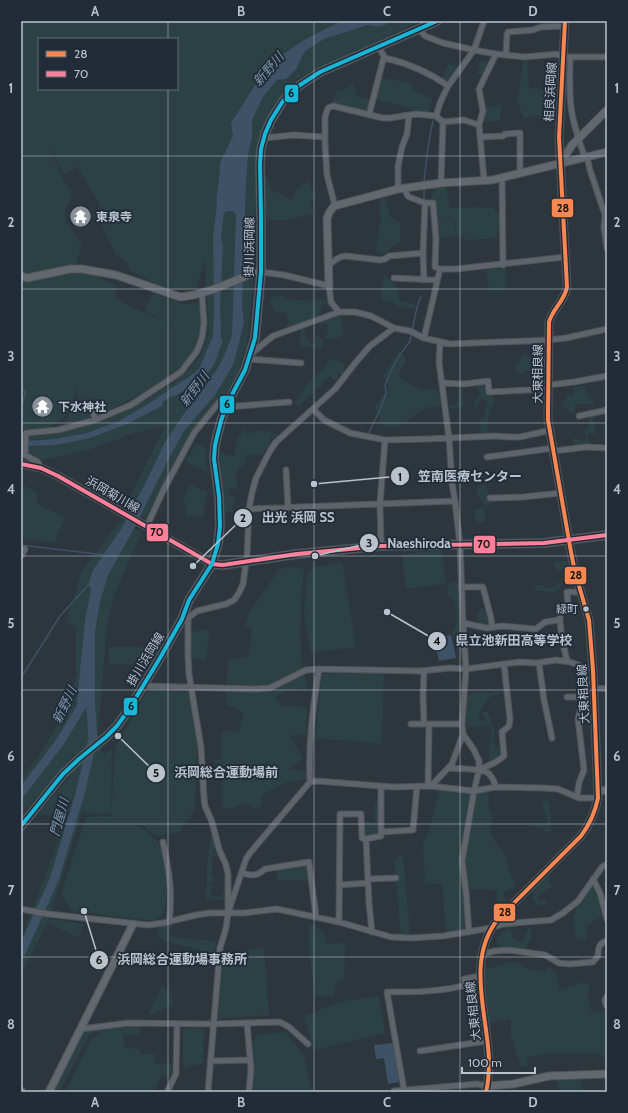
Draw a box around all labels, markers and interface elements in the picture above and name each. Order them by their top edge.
text: A [91,3,100,19]
text: B [237,3,245,19]
text: C [383,3,391,19]
text: D [528,3,538,19]
legend [38,38,178,90]
text: 28 [74,46,88,61]
water label: 新野川 [249,48,288,89]
street label: 相良浜岡線 [541,62,559,122]
text: 70 [74,66,88,81]
text: 1 [9,80,13,96]
text: 1 [615,80,619,96]
line badge: 6 [284,84,299,103]
text: 6 [288,86,294,100]
line badge: 28 [551,198,574,218]
text: 28 [557,201,570,215]
temple icon: 東泉寺 [68,203,94,229]
place label: 東泉寺 [96,209,132,224]
text: 2 [8,214,15,230]
text: 2 [614,214,621,230]
street label: 掛川浜岡線 [241,217,257,277]
street label: 大東相良線 [530,344,545,404]
text: 3 [7,348,15,364]
text: 3 [613,348,621,364]
water label: 新野川 [176,367,213,409]
temple icon: 下水神社 [30,393,56,419]
line badge: 6 [219,395,235,414]
text: 6 [224,397,230,411]
place label: 下水神社 [58,399,106,414]
callout: 笠南医療センター [390,464,530,489]
text: 笠南医療センター [418,468,522,484]
text: 1 [398,469,402,484]
street label: 浜岡菊川線 [83,473,143,515]
text: 4 [7,481,15,497]
text: 4 [613,481,621,497]
callout: 出光 浜岡 SS [233,505,342,530]
text: 出光 浜岡 SS [262,509,335,525]
text: 2 [240,510,246,525]
line badge: 70 [146,523,169,542]
text: 70 [150,525,164,539]
callout: Naeshiroda [359,531,458,556]
text: 3 [366,535,372,550]
text: Naeshiroda [387,535,451,551]
line badge: 70 [473,535,496,554]
text: 70 [477,537,491,551]
line badge: 28 [564,566,587,585]
text: 28 [570,568,583,582]
place label: 緑町 [556,602,578,616]
marker: 緑町 [581,604,591,614]
text: 5 [8,615,15,631]
text: 5 [614,615,621,631]
callout: 県立池新田高等学校 [427,628,580,653]
street label: 掛川浜岡線 [123,629,167,689]
text: 県立池新田高等学校 [455,632,573,648]
text: 4 [433,633,441,648]
street label: 大東相良線 [574,664,592,724]
water label: 新野川 [48,682,81,726]
line badge: 6 [123,697,138,716]
text: 6 [128,699,134,713]
text: 6 [7,748,15,764]
text: 6 [613,748,621,764]
callout: 浜岡総合運動場前 [146,760,286,785]
text: 浜岡総合運動場前 [174,764,278,780]
text: 5 [153,765,159,780]
water label: 門屋川 [46,794,73,838]
text: 7 [8,882,15,898]
text: 7 [614,882,621,898]
line badge: 28 [493,903,516,922]
text: 28 [499,905,512,919]
callout: 浜岡総合運動場事務所 [89,947,255,972]
text: 浜岡総合運動場事務所 [117,951,247,967]
text: 6 [96,952,103,967]
street label: 大東相良線 [462,980,484,1042]
text: 8 [7,1016,15,1032]
text: 8 [613,1016,621,1032]
scale bar [462,1049,535,1075]
text: 100 m [468,1055,502,1070]
text: A [91,1094,100,1110]
text: B [237,1094,245,1110]
text: C [383,1094,391,1110]
text: D [528,1094,538,1110]

